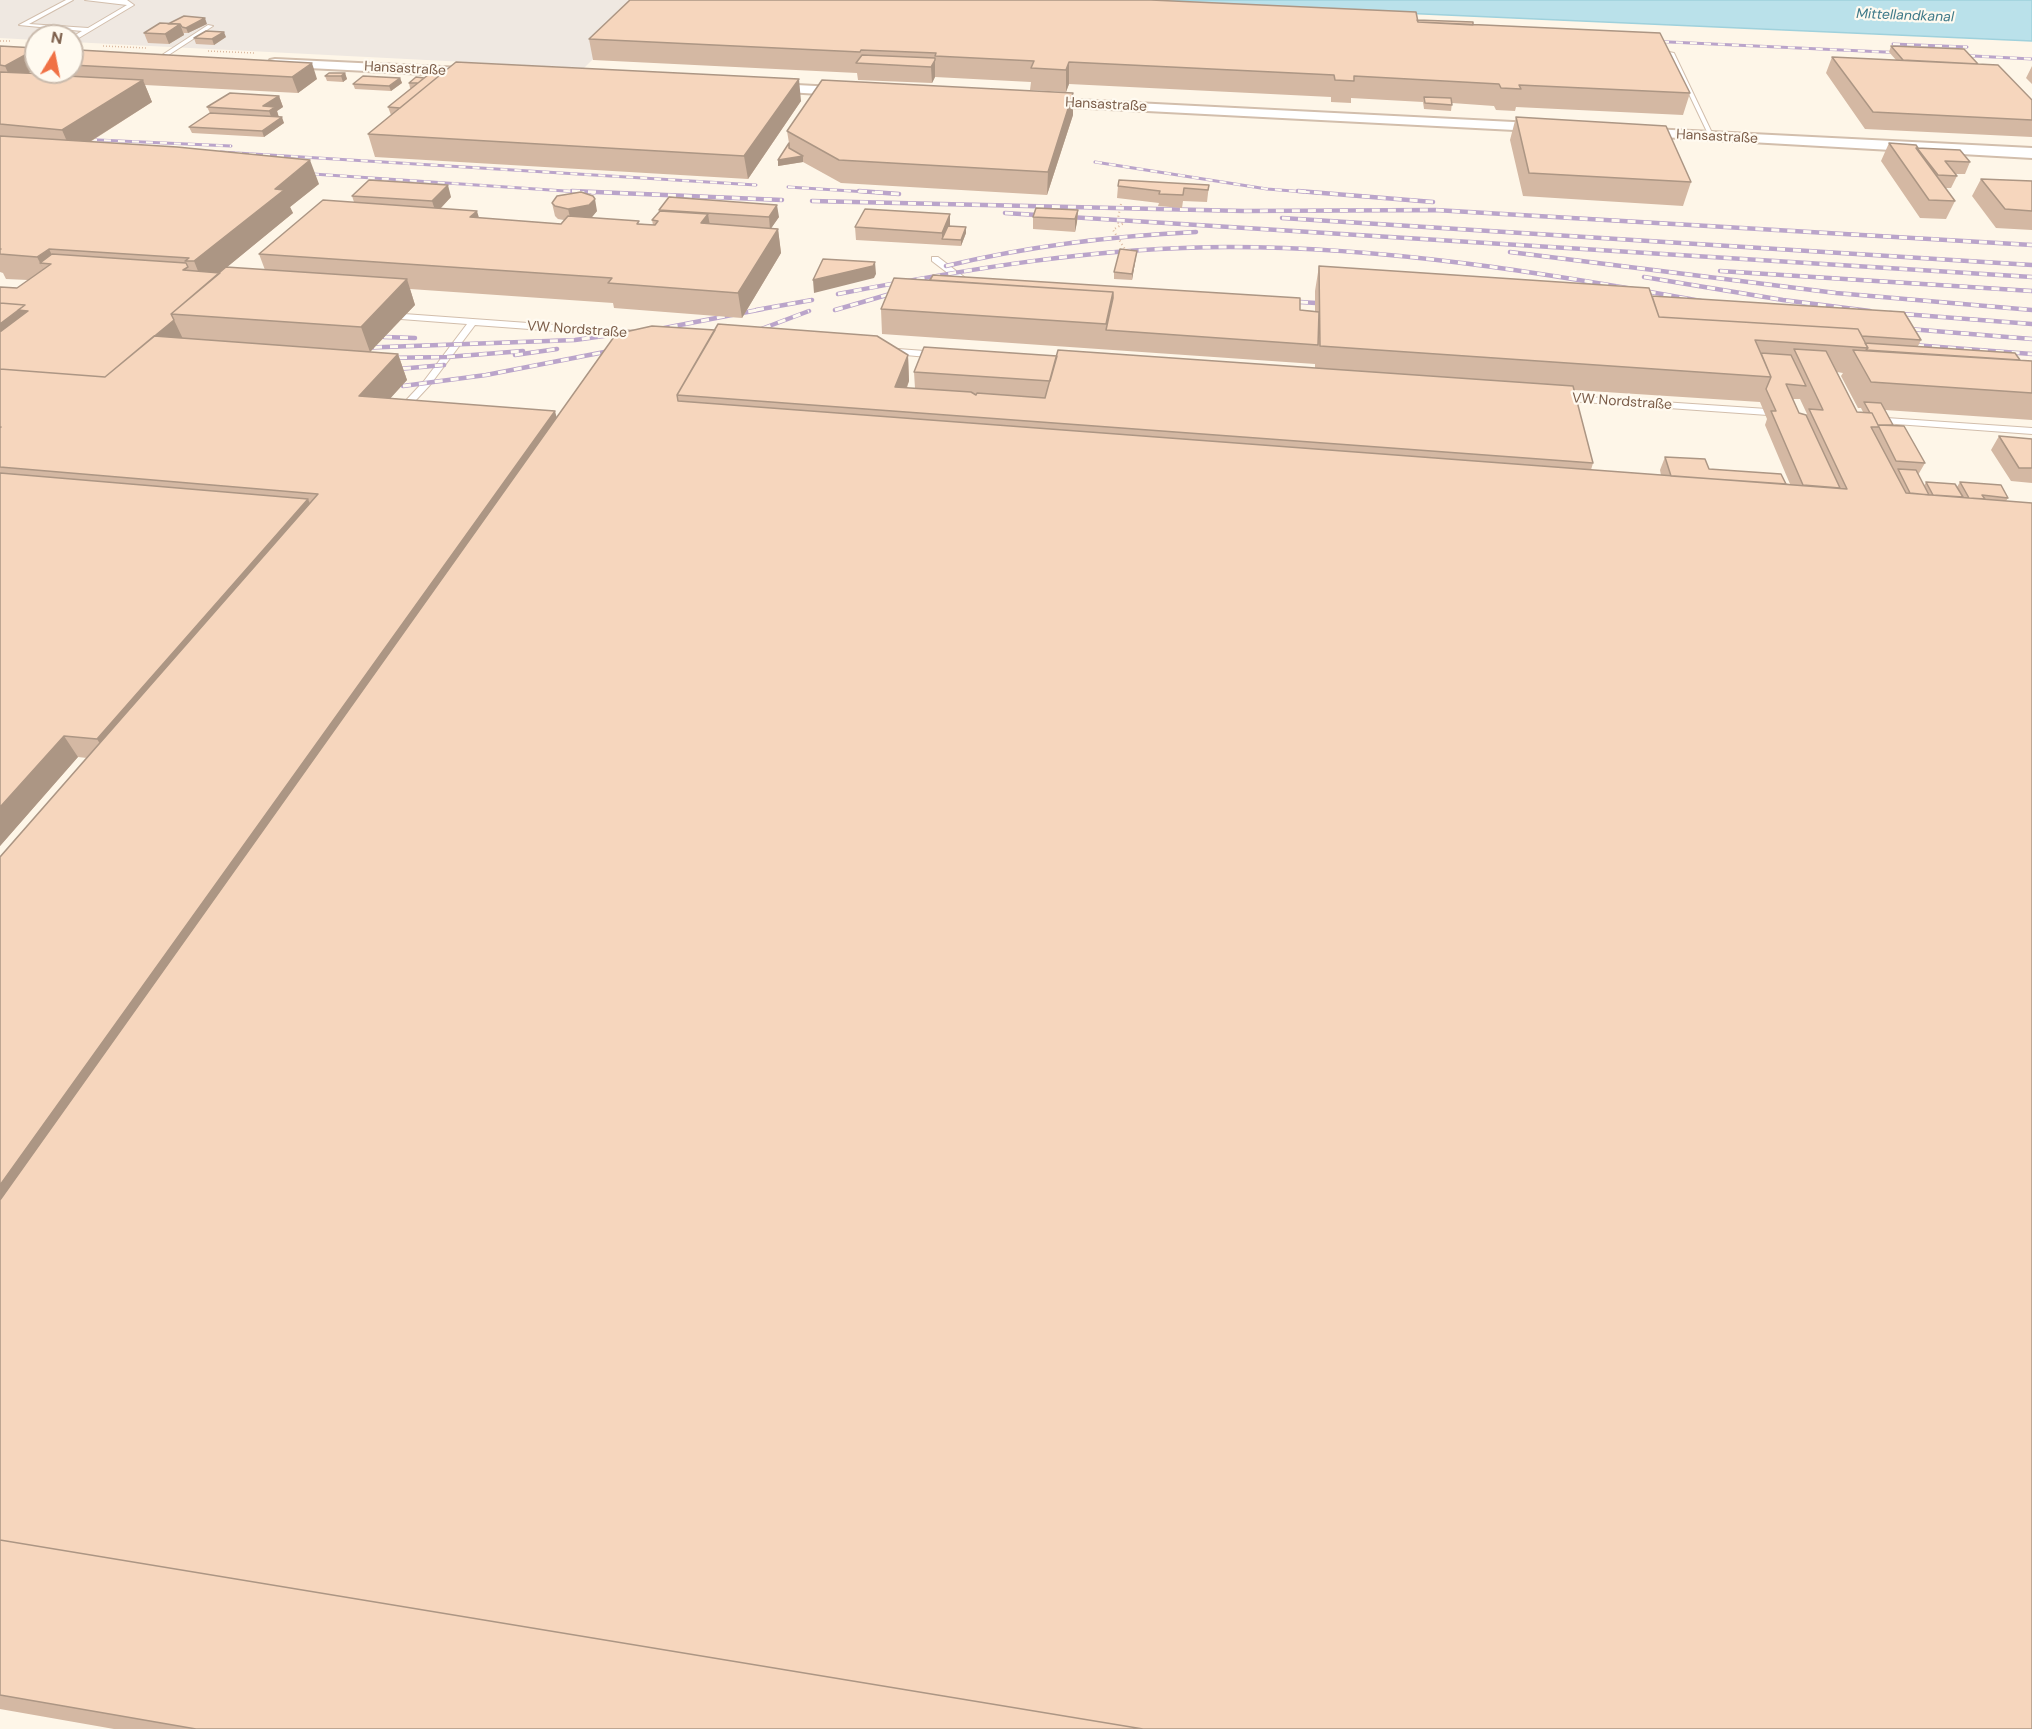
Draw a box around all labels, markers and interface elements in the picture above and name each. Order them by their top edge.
water label: Mittellandkanal [1856,6,1954,26]
north arrow [24,24,84,84]
text: N [49,26,64,49]
street label: Hansastraße [364,58,446,80]
street label: Hansastraße [1065,94,1147,116]
street label: Hansastraße [1676,126,1758,148]
street label: VW Nordstraße [526,318,628,342]
street label: VW Nordstraße [1571,390,1673,414]

